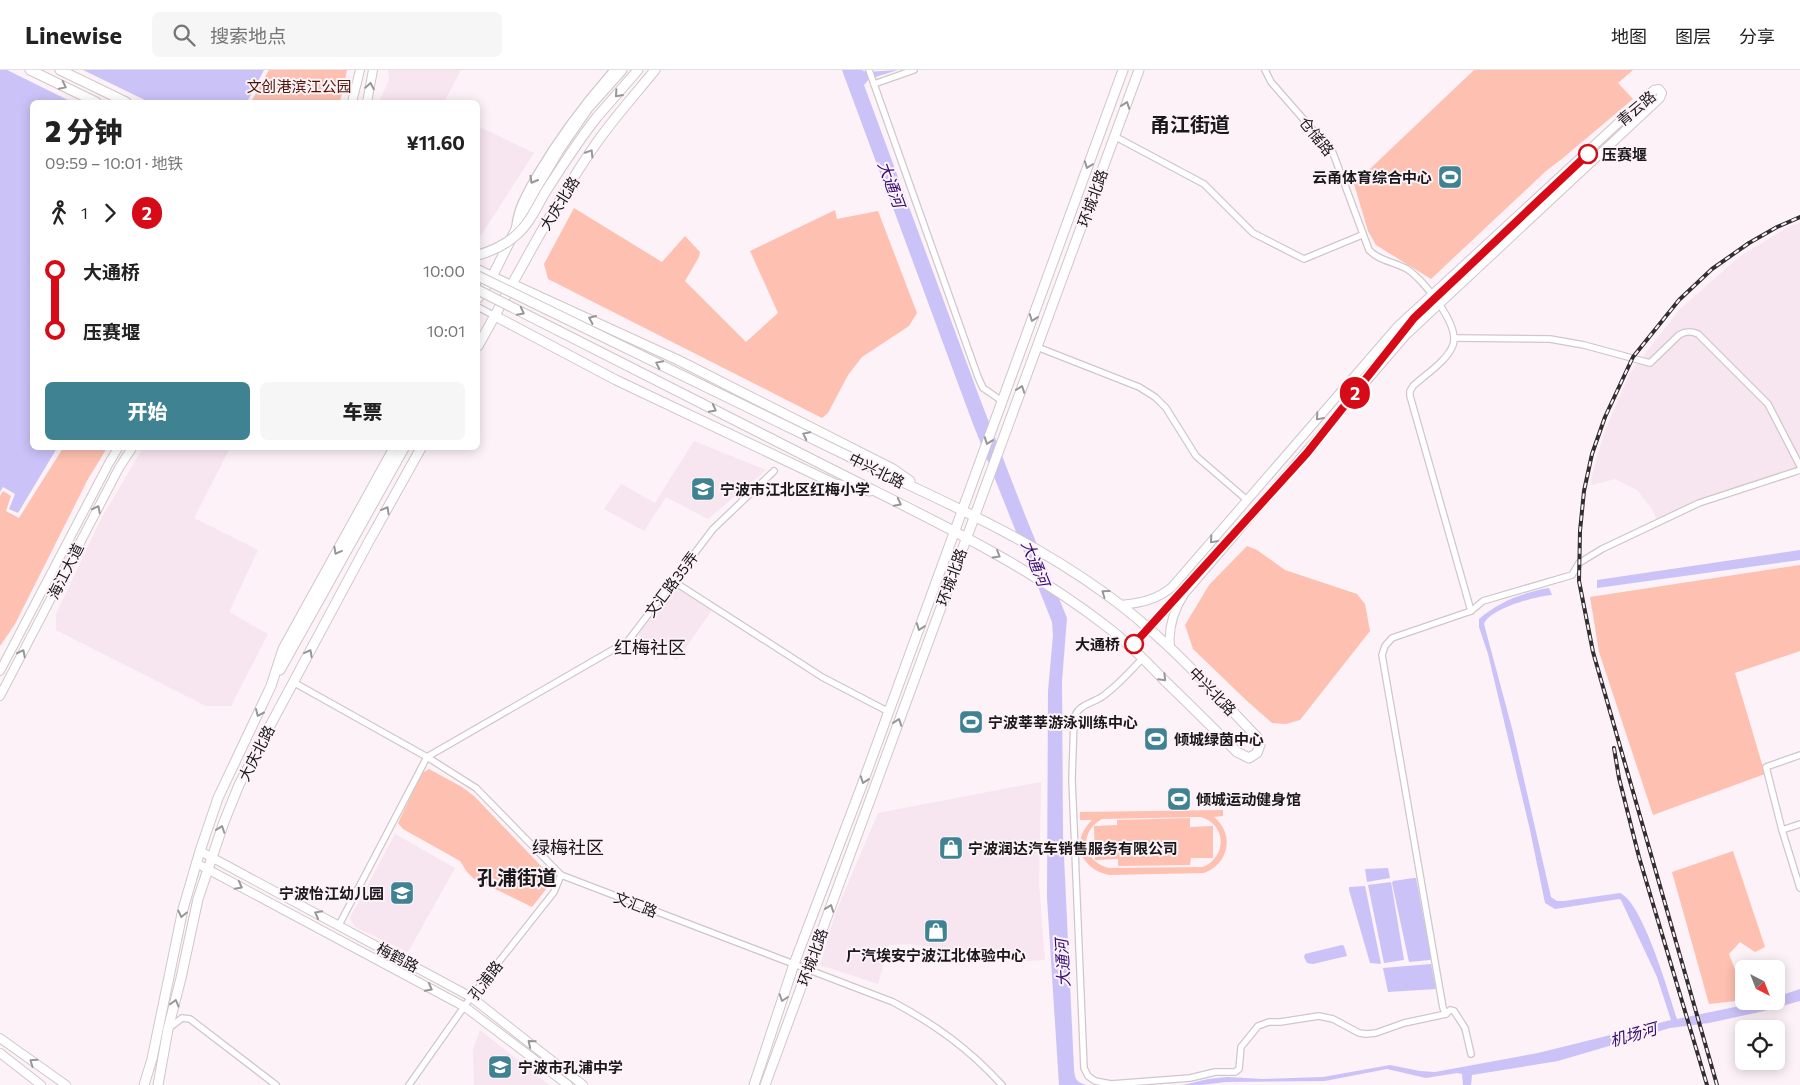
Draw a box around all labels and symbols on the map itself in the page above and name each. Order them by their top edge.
park label: 文创港滨江公园 [246,77,352,95]
one-way arrow [58,80,67,90]
one-way arrow [365,82,375,91]
street label: 青云路 [1613,87,1659,129]
one-way arrow [614,88,623,97]
one-way arrow [1120,101,1130,110]
district label: 甬江街道 [1150,112,1230,136]
street label: 仓储路 [1296,113,1338,159]
marker: 压赛堰 [1578,144,1598,164]
place label: 压赛堰 [1602,145,1647,163]
one-way arrow [584,149,593,159]
water label: 大通河 [875,158,910,213]
one-way arrow [1084,160,1094,169]
sports icon: 云甬体育综合中心 [1437,164,1463,190]
street label: 环城北路 [1073,167,1111,229]
place label: 云甬体育综合中心 [1312,168,1432,186]
street label: 大庆北路 [535,173,583,233]
one-way arrow [530,175,540,184]
one-way arrow [516,306,525,316]
one-way arrow [1029,313,1039,322]
one-way arrow [588,315,597,326]
one-way arrow [656,361,665,371]
line badge: 2 [1339,377,1371,409]
one-way arrow [1015,385,1025,394]
one-way arrow [708,403,717,413]
one-way arrow [1316,412,1325,421]
one-way arrow [802,431,811,441]
one-way arrow [984,436,994,445]
street label: 中兴北路 [846,449,908,491]
school or university icon: 宁波市江北区红梅小学 [690,476,716,502]
place label: 宁波市江北区红梅小学 [720,480,870,498]
one-way arrow [893,497,902,507]
one-way arrow [91,505,101,514]
one-way arrow [380,506,390,515]
one-way arrow [1210,535,1219,544]
water label: 大通河 [1018,537,1055,592]
street label: 海江大道 [43,540,87,602]
one-way arrow [333,546,343,555]
street label: 环城北路 [932,546,970,608]
street label: 文汇路35弄 [641,548,701,620]
one-way arrow [992,549,1001,559]
one-way arrow [1101,590,1111,599]
one-way arrow [916,622,926,631]
marker: 大通桥 [1124,634,1144,654]
place label: 大通桥 [1075,635,1120,653]
district label: 红梅社区 [614,636,686,658]
one-way arrow [16,649,26,658]
one-way arrow [303,649,313,658]
street label: 中兴北路 [1186,663,1240,719]
one-way arrow [1157,673,1166,682]
one-way arrow [255,708,265,717]
sports icon: 宁波莘莘游泳训练中心 [958,709,984,735]
place label: 宁波莘莘游泳训练中心 [988,713,1138,731]
one-way arrow [892,719,902,727]
street label: 大庆北路 [234,722,278,784]
sports icon: 倾城绿茵中心 [1143,726,1169,752]
place label: 倾城绿茵中心 [1174,730,1264,748]
one-way arrow [860,775,870,783]
sports icon: 倾城运动健身馆 [1166,786,1192,812]
place label: 倾城运动健身馆 [1196,790,1301,808]
one-way arrow [215,826,225,834]
shop icon: 宁波润达汽车销售服务有限公司 [938,835,964,861]
district label: 绿梅社区 [532,836,604,858]
place label: 宁波润达汽车销售服务有限公司 [968,839,1178,857]
district label: 孔浦街道 [477,865,557,889]
one-way arrow [234,880,243,890]
school or university icon: 宁波怡江幼儿园 [389,880,415,906]
place label: 宁波怡江幼儿园 [279,884,384,902]
street label: 文汇路 [612,888,660,920]
one-way arrow [824,904,834,913]
one-way arrow [177,910,188,919]
one-way arrow [314,910,323,920]
shop icon: 广汽埃安宁波江北体验中心 [923,918,949,944]
street label: 环城北路 [793,926,831,988]
water label: 大通河 [1051,936,1073,987]
street label: 梅鹤路 [374,938,422,976]
place label: 广汽埃安宁波江北体验中心 [846,946,1026,964]
street label: 孔浦路 [464,957,506,1003]
north arrow [1735,960,1785,1010]
one-way arrow [423,982,432,992]
one-way arrow [779,993,789,1001]
one-way arrow [169,1000,179,1008]
water label: 机场河 [1607,1017,1662,1050]
one-way arrow [528,1040,537,1049]
school or university icon: 宁波市孔浦中学 [487,1054,513,1080]
place label: 宁波市孔浦中学 [518,1058,623,1076]
one-way arrow [29,1059,39,1068]

